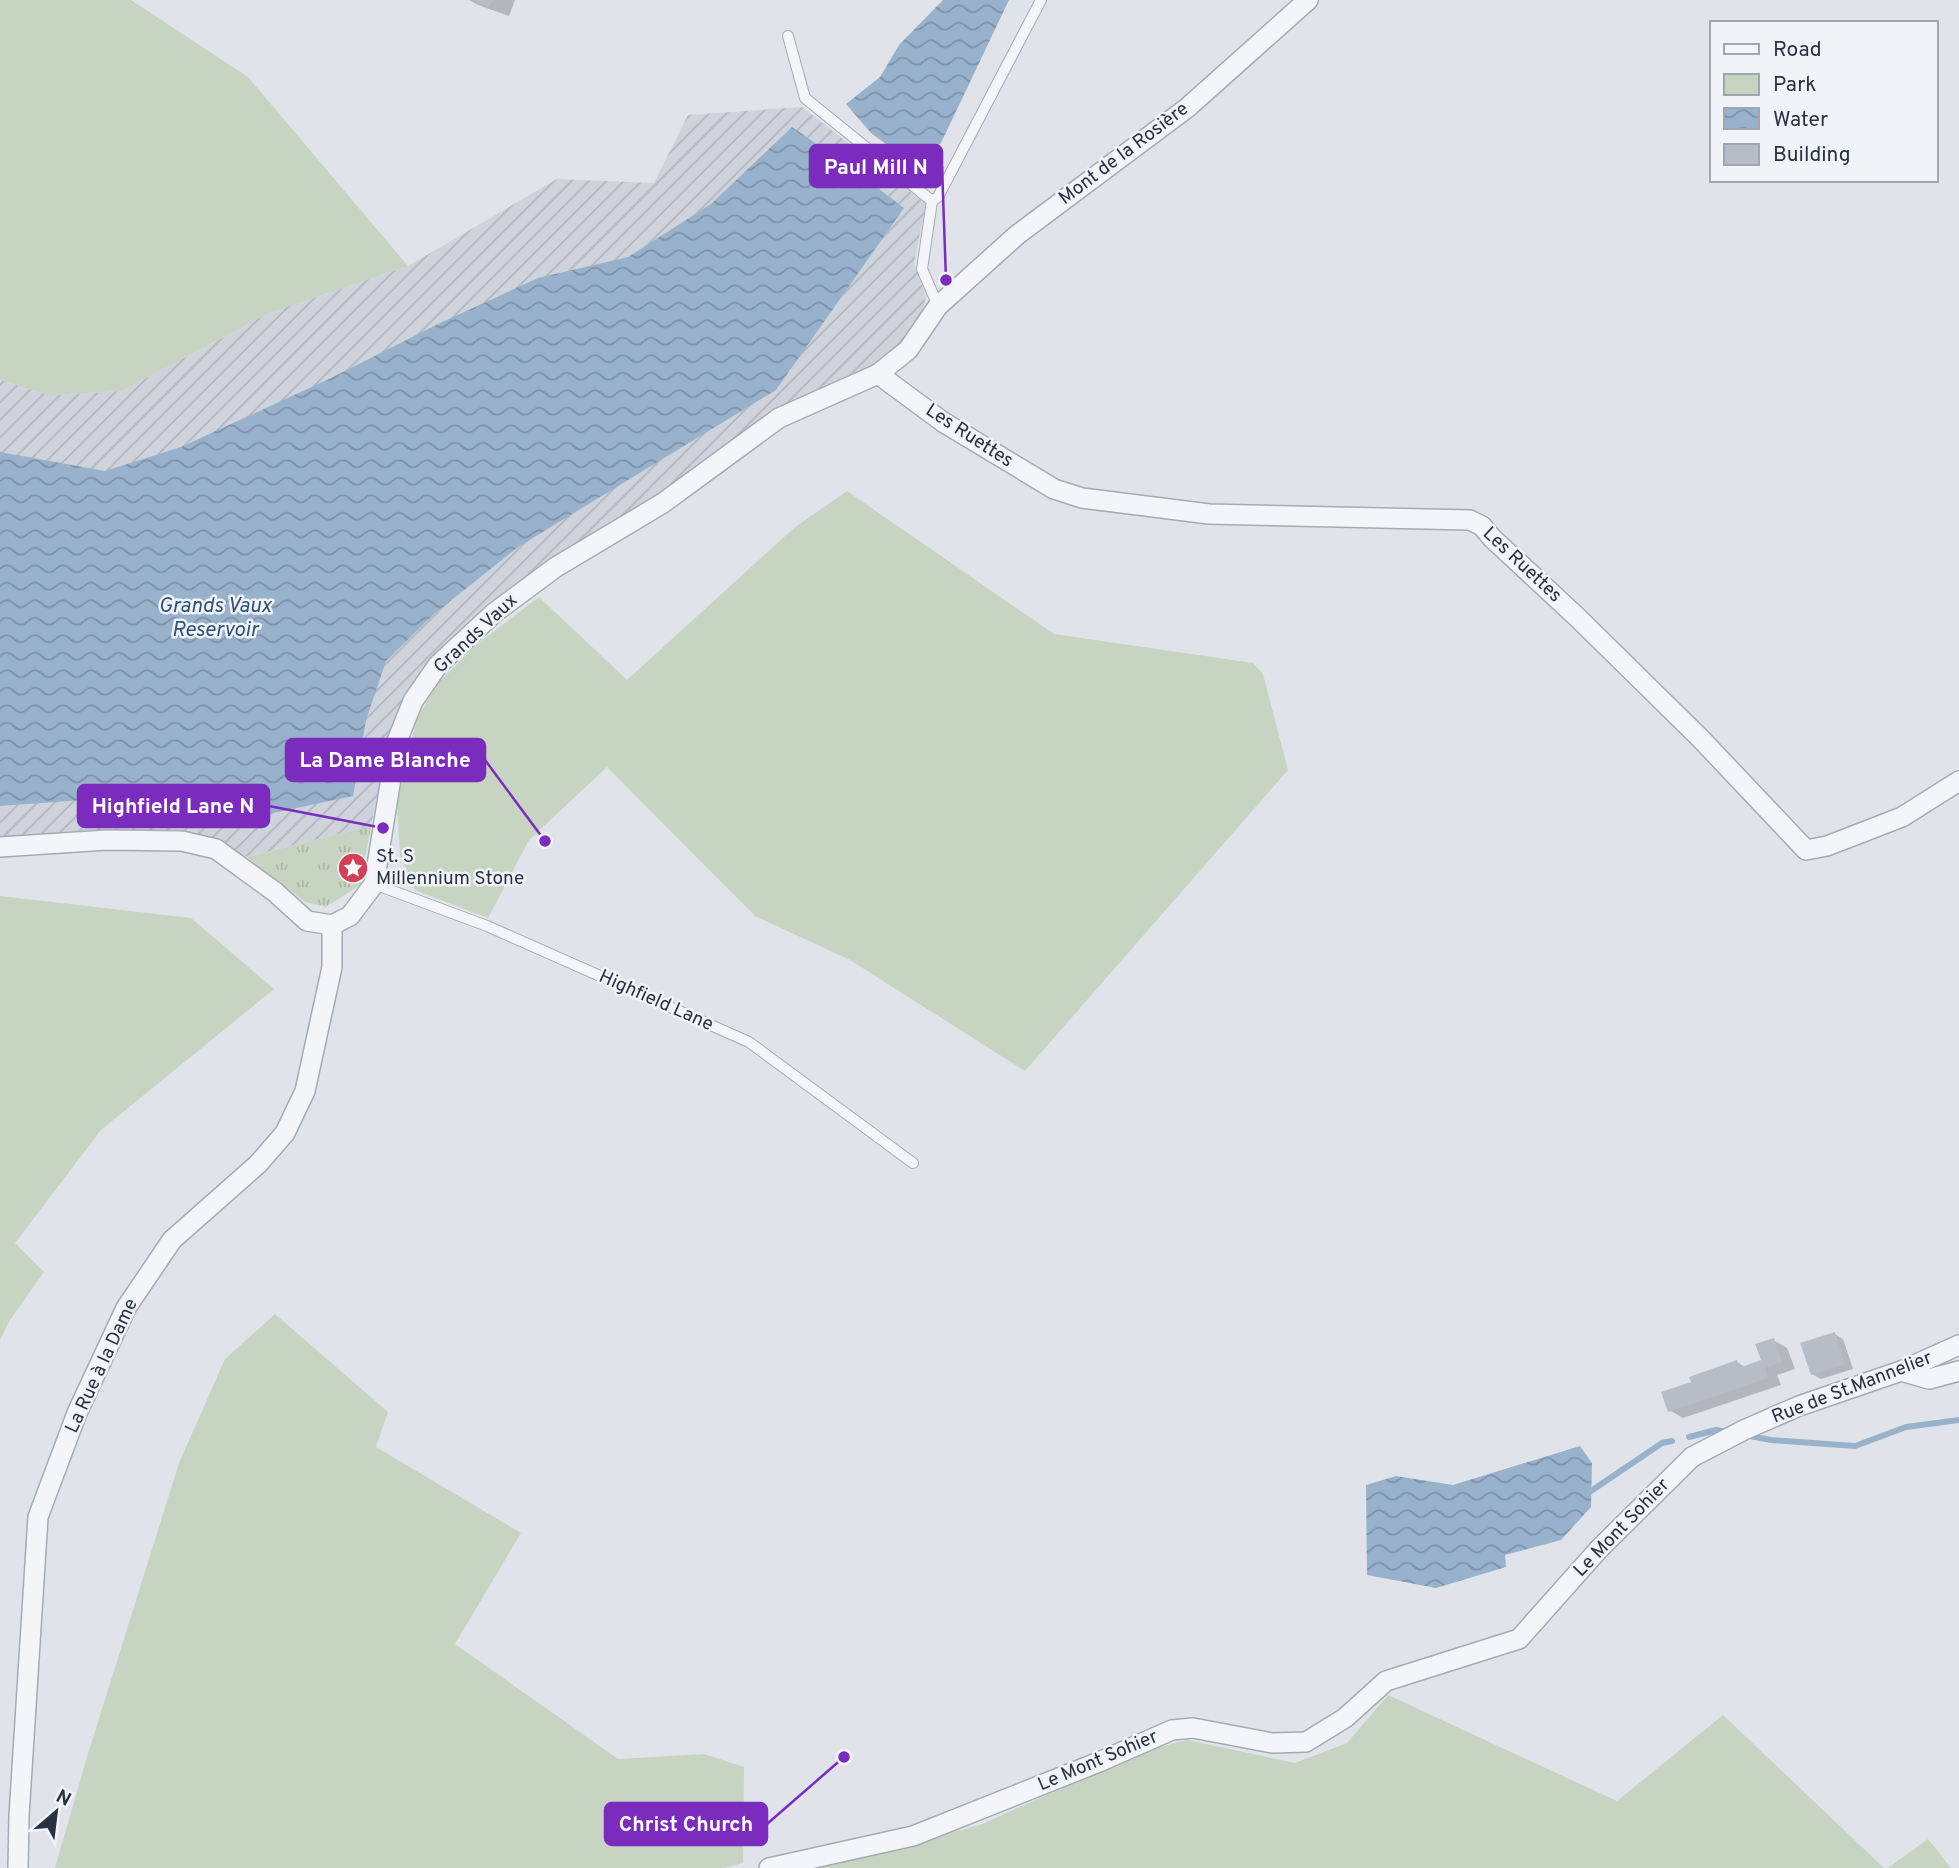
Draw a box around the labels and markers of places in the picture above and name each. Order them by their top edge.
callout: Paul Mill N [810,145,942,187]
callout: La Dame Blanche [286,739,485,781]
callout: Highfield Lane N [78,785,269,827]
place label: St. S Millennium Stone [376,845,524,891]
place icon: St. S Millennium Stone [336,851,370,885]
callout: Christ Church [605,1803,767,1845]

